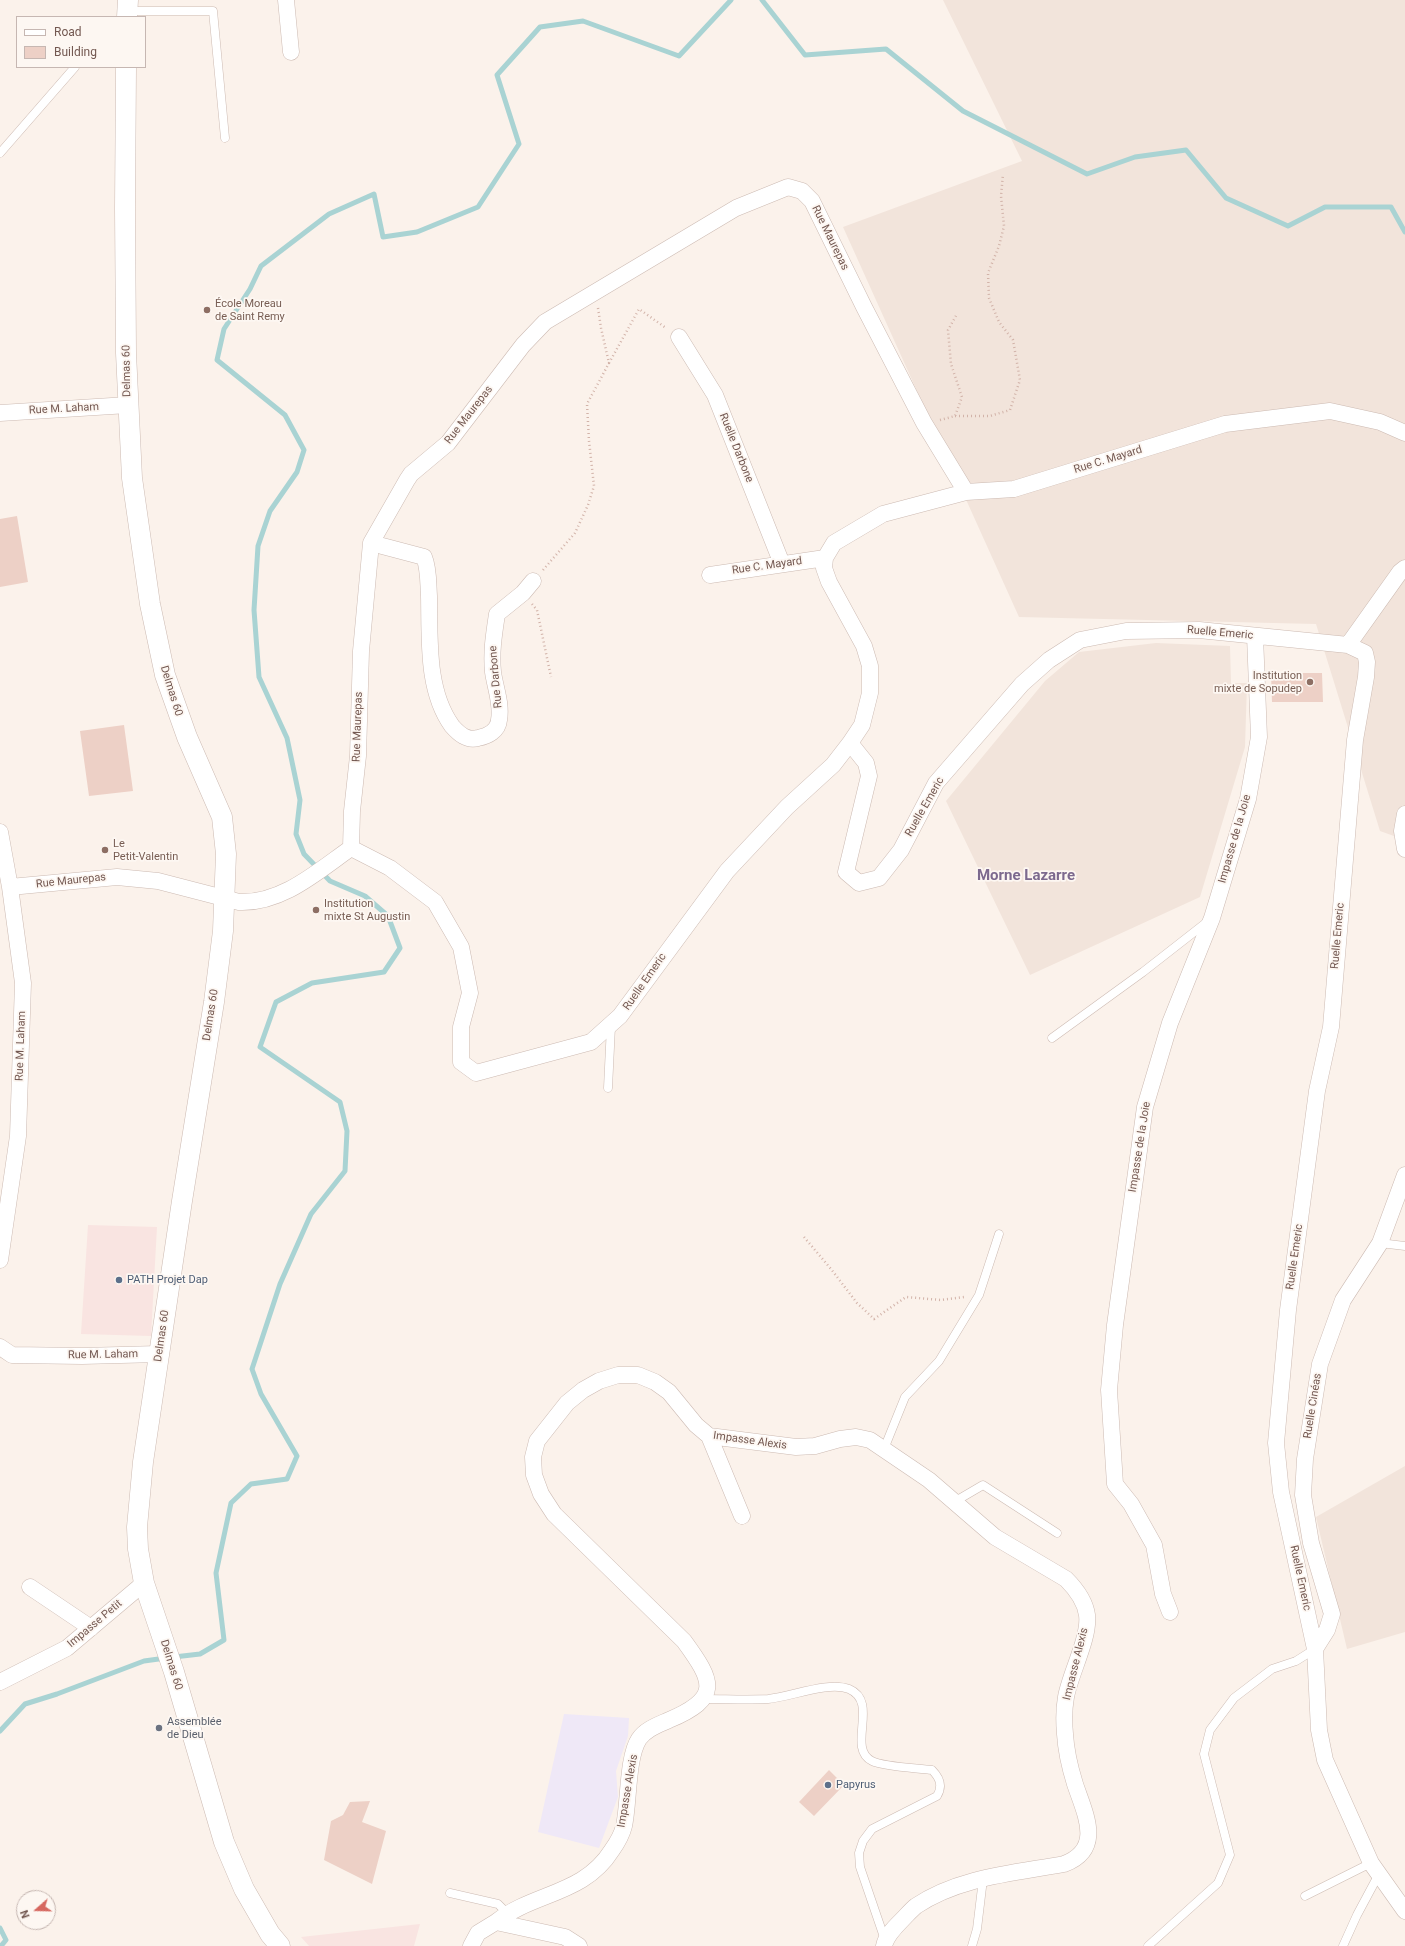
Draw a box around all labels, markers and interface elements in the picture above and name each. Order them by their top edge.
legend [16,16,146,68]
text: Road [54,25,82,39]
text: Building [54,45,97,59]
street label: Rue Maurepas [809,203,851,273]
place label: École Moreau de Saint Remy [215,297,285,323]
marker: École Moreau de Saint Remy [202,305,212,315]
street label: Delmas 60 [120,345,134,397]
street label: Rue Maurepas [442,383,496,447]
street label: Rue M. Laham [29,401,99,417]
street label: Ruelle Darbone [716,411,756,485]
street label: Rue C. Mayard [1072,443,1144,477]
street label: Rue C. Mayard [731,555,803,577]
street label: Ruelle Emeric [1186,624,1254,642]
street label: Rue Darbone [487,645,505,709]
street label: Delmas 60 [157,664,185,718]
place label: Institution mixte de Sopudep [1214,669,1302,695]
marker: Institution mixte de Sopudep [1305,677,1315,687]
street label: Rue Maurepas [350,692,366,762]
street label: Ruelle Emeric [903,775,947,839]
street label: Impasse de la Joie [1216,793,1254,885]
place label: Le Petit-Valentin [113,837,178,863]
marker: Le Petit-Valentin [100,845,110,855]
district label: Morne Lazarre [977,867,1075,885]
street label: Rue Maurepas [35,871,107,891]
place label: Institution mixte St Augustin [324,897,410,923]
street label: Ruelle Emeric [1329,902,1347,970]
marker: Institution mixte St Augustin [311,905,321,915]
street label: Ruelle Emeric [621,951,669,1013]
street label: Delmas 60 [200,988,222,1042]
street label: Rue M. Laham [13,1011,29,1081]
street label: Impasse de la Joie [1126,1101,1154,1193]
street label: Ruelle Emeric [1284,1223,1306,1291]
place label: PATH Projet Dap [127,1273,208,1287]
marker: PATH Projet Dap [114,1275,124,1285]
street label: Delmas 60 [152,1309,172,1363]
street label: Rue M. Laham [68,1348,138,1362]
street label: Ruelle Cinéas [1301,1372,1325,1440]
street label: Impasse Alexis [712,1429,788,1453]
street label: Ruelle Emeric [1287,1544,1313,1612]
street label: Impasse Petit [65,1597,125,1651]
street label: Impasse Alexis [1061,1626,1091,1702]
street label: Delmas 60 [157,1638,185,1692]
place label: Assemblée de Dieu [167,1715,222,1741]
marker: Assemblée de Dieu [154,1723,164,1733]
street label: Impasse Alexis [615,1753,641,1829]
place label: Papyrus [836,1778,876,1792]
marker: Papyrus [823,1780,833,1790]
north arrow [16,1890,56,1930]
text: N [18,1908,33,1920]

